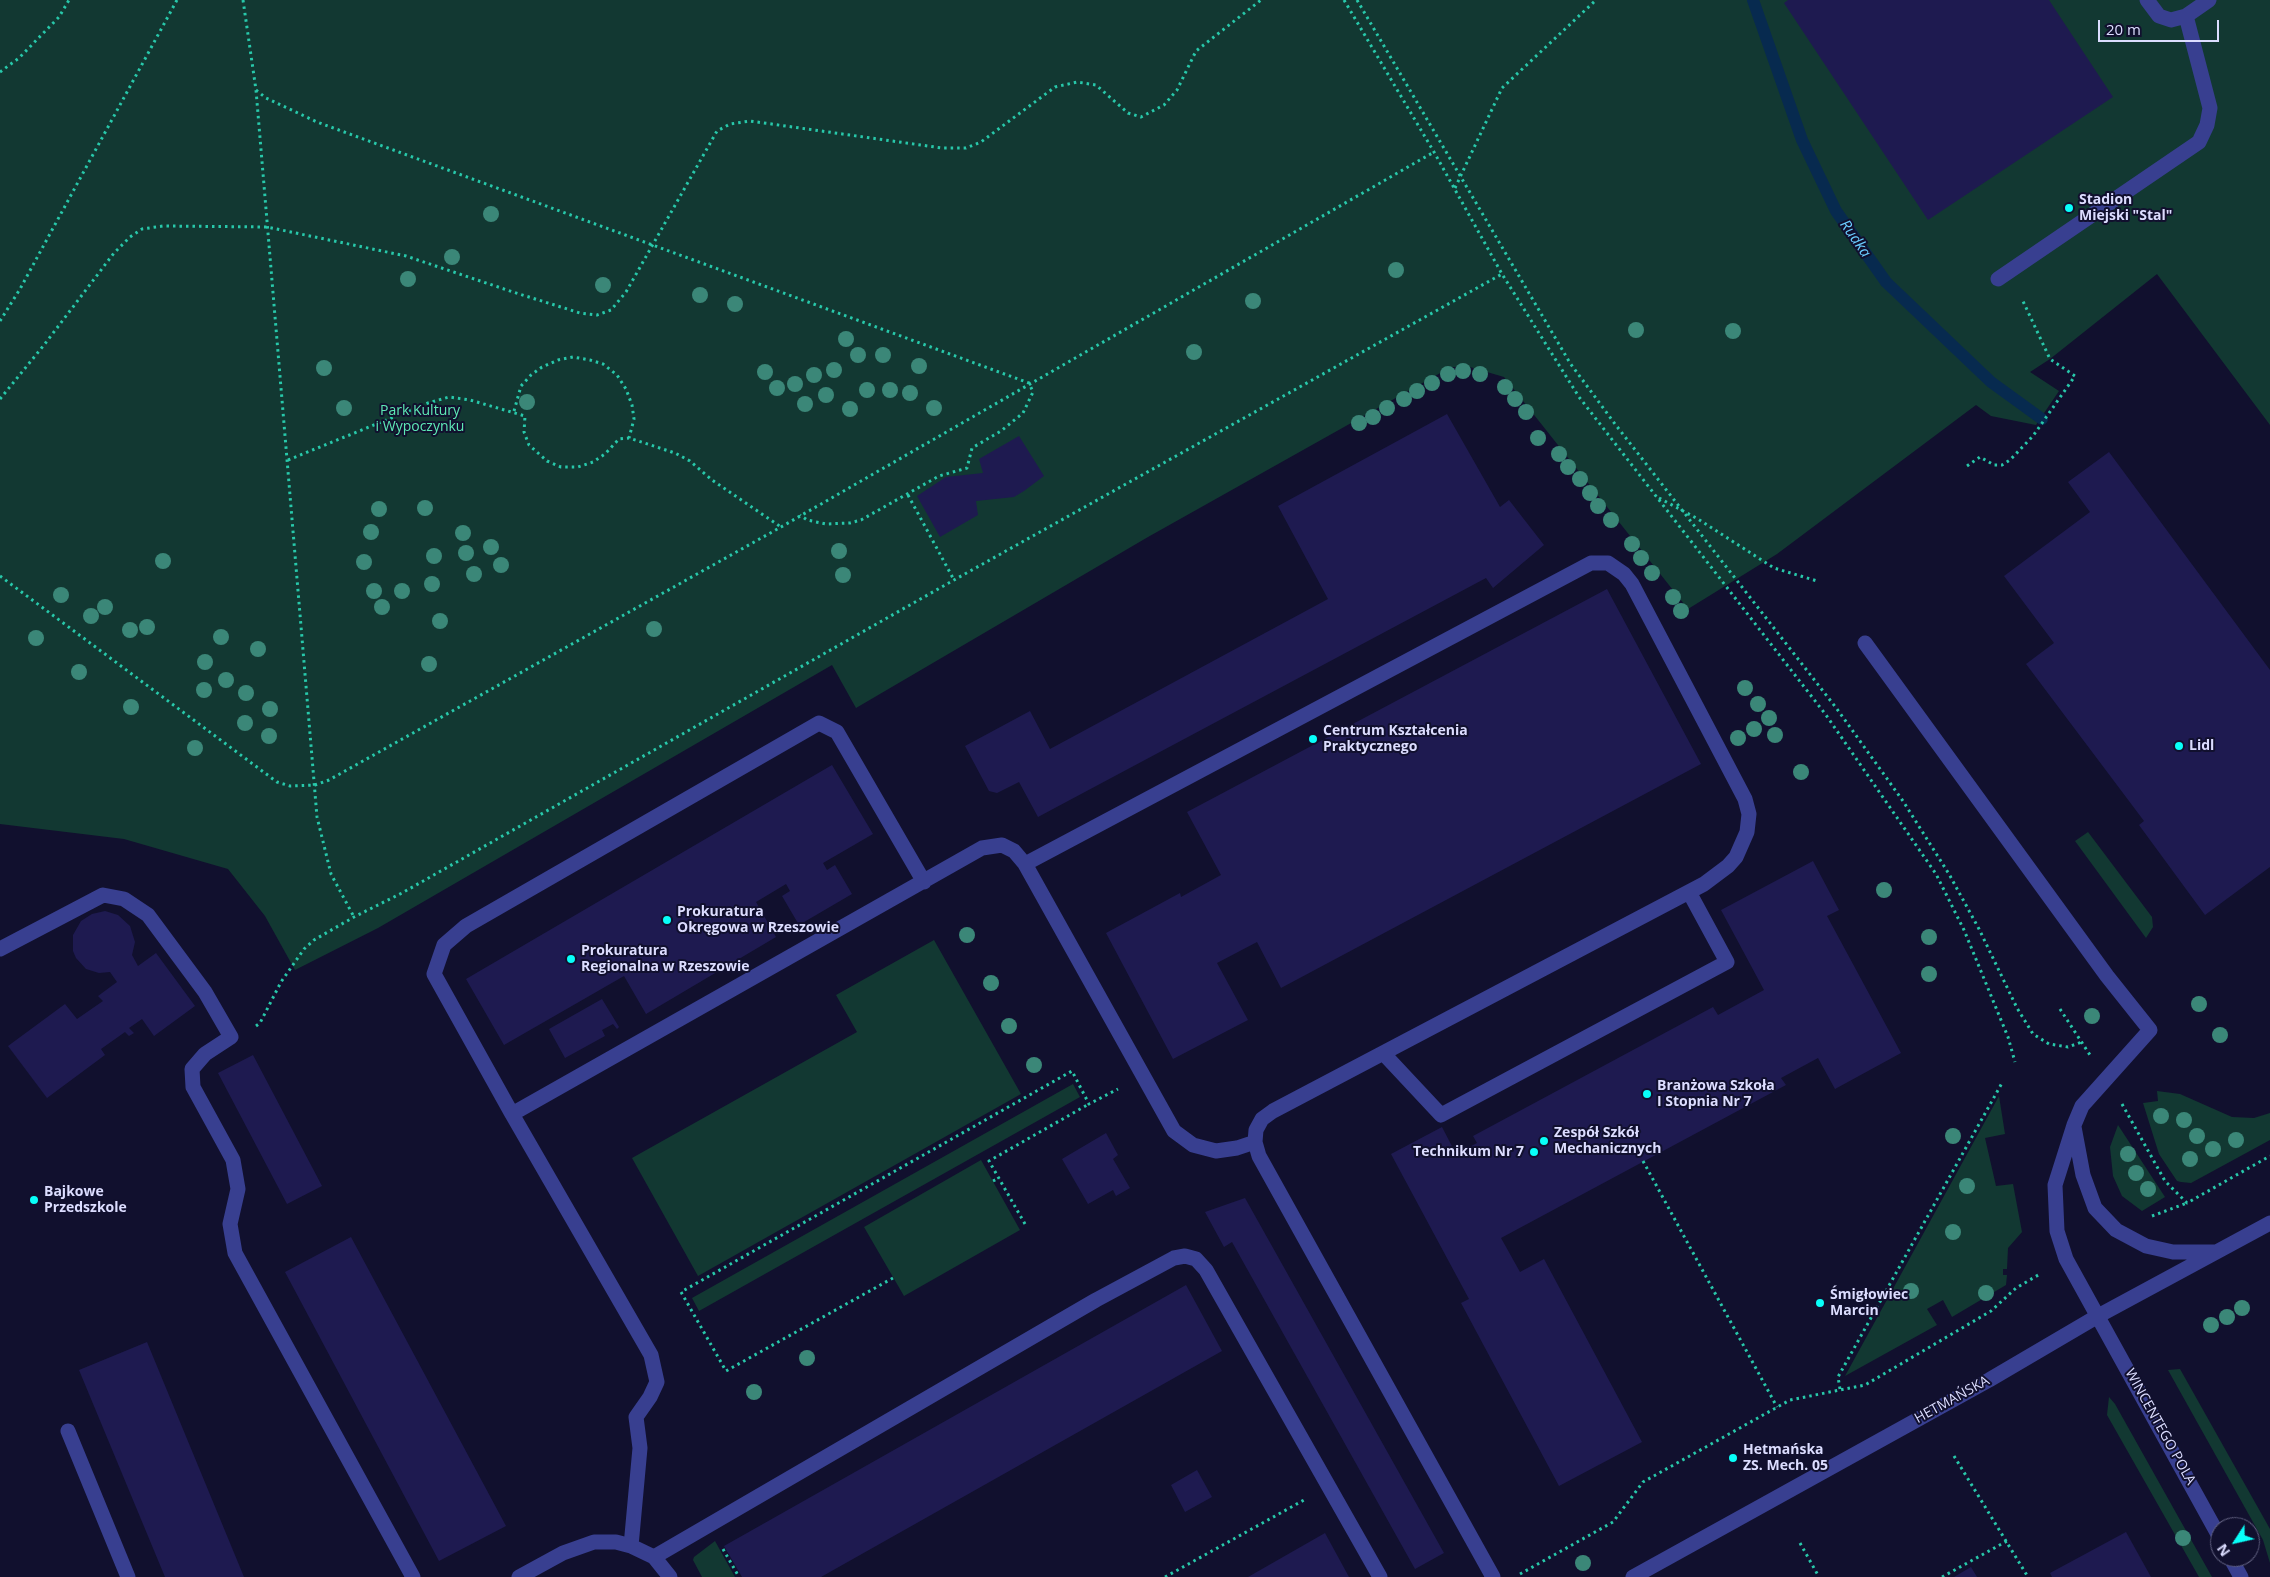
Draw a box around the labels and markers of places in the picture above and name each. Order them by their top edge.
place label: Stadion Miejski "Stal" [2079,192,2172,224]
marker: Stadion Miejski "Stal" [2063,202,2075,214]
place label: Centrum Kształcenia Praktycznego [1323,723,1468,756]
marker: Centrum Kształcenia Praktycznego [1307,733,1319,745]
place label: Lidl [2189,738,2214,754]
marker: Lidl [2173,740,2185,752]
place label: Prokuratura Okręgowa w Rzeszowie [677,904,839,936]
marker: Prokuratura Okręgowa w Rzeszowie [661,914,673,926]
place label: Prokuratura Regionalna w Rzeszowie [581,943,750,976]
marker: Prokuratura Regionalna w Rzeszowie [565,953,577,965]
place label: Branżowa Szkoła I Stopnia Nr 7 [1657,1078,1775,1110]
marker: Branżowa Szkoła I Stopnia Nr 7 [1641,1088,1653,1100]
place label: Zespół Szkół Mechanicznych [1554,1125,1661,1158]
marker: Zespół Szkół Mechanicznych [1538,1135,1550,1147]
place label: Technikum Nr 7 [1413,1144,1524,1160]
marker: Technikum Nr 7 [1528,1146,1540,1158]
place label: Bajkowe Przedszkole [44,1184,127,1216]
marker: Bajkowe Przedszkole [28,1194,40,1206]
place label: Śmigłowiec Marcin [1830,1287,1908,1320]
marker: Śmigłowiec Marcin [1814,1297,1826,1309]
place label: Hetmańska ZS. Mech. 05 [1743,1442,1828,1474]
marker: Hetmańska ZS. Mech. 05 [1727,1452,1739,1464]

